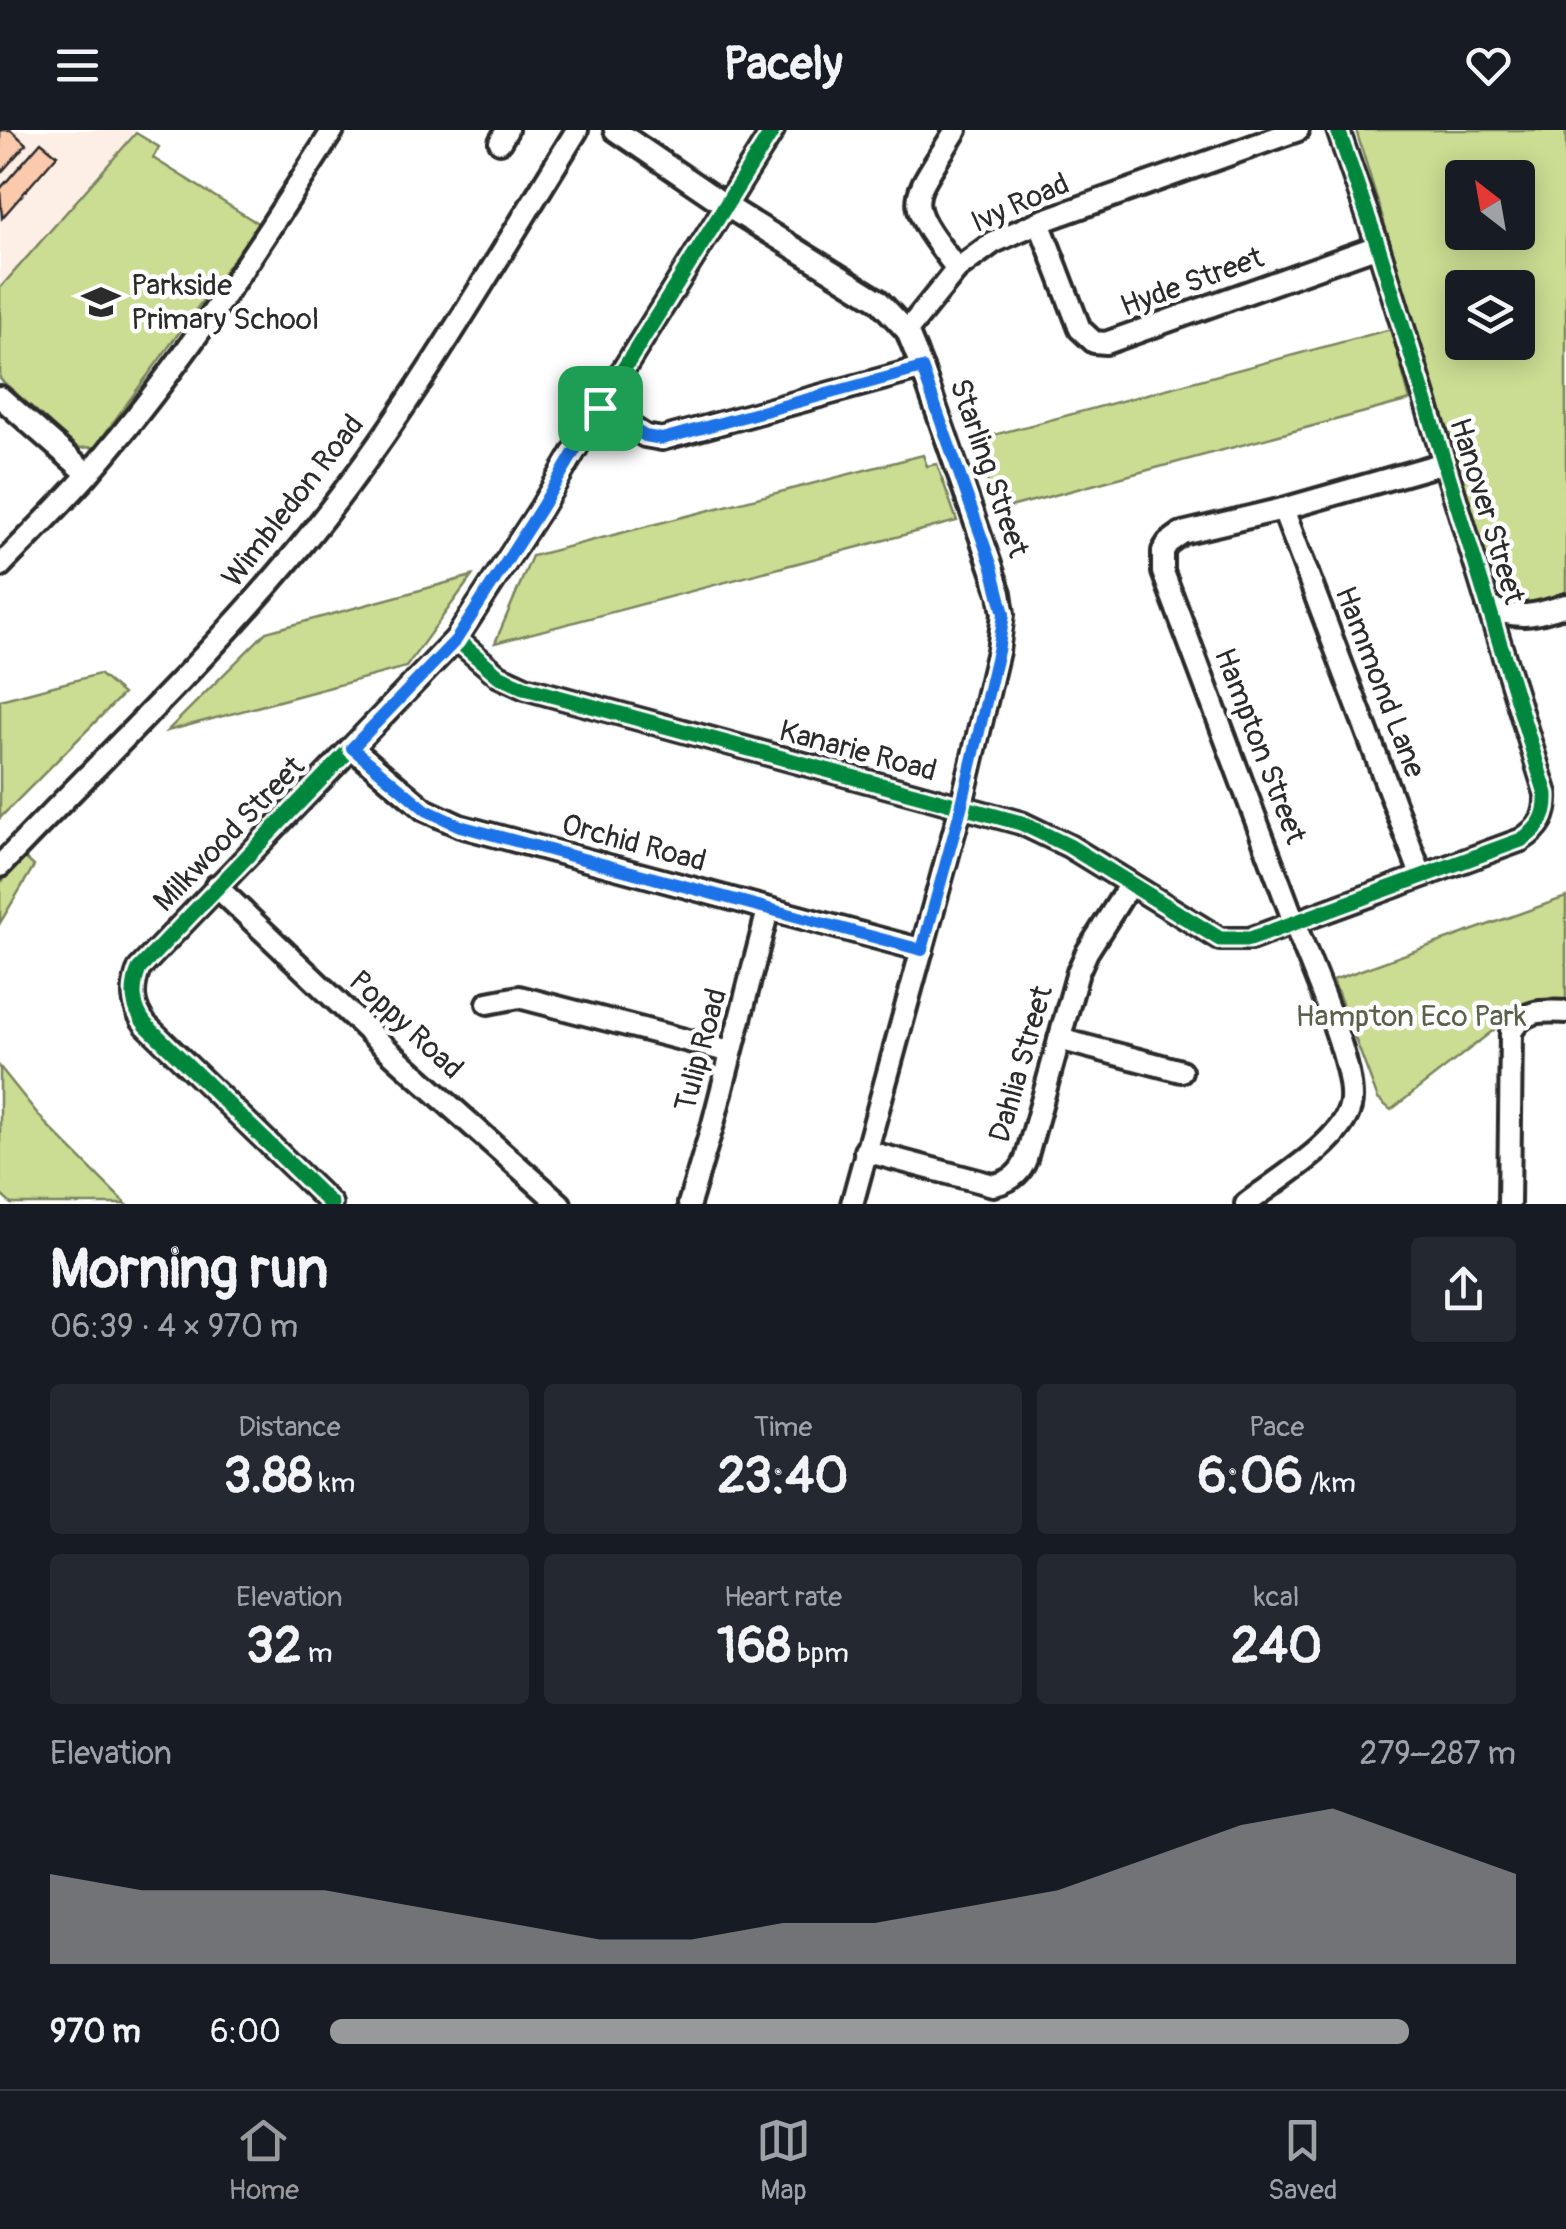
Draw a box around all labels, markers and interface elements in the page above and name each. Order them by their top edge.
text: Pacely [724,37,842,93]
icon: menu [50,38,105,93]
icon: heart [1461,38,1516,93]
north arrow [1445,160,1535,250]
map controls [1445,160,1535,360]
street label: Ivy Road [965,165,1075,241]
street label: Hyde Street [1115,239,1269,325]
place label: Parkside Primary School [131,267,319,338]
button: layers [1445,270,1535,360]
school or university icon: Parkside Primary School [80,281,122,323]
pin [558,366,643,451]
street label: Starling Street [941,374,1037,563]
icon: arrive [573,381,628,436]
street label: Wimbledon Road [214,407,372,595]
street label: Hanover Street [1441,413,1533,609]
street label: Hammond Lane [1327,581,1434,783]
street label: Hampton Street [1206,643,1315,850]
street label: Kanarie Road [775,712,941,790]
street label: Milkwood Street [146,748,313,919]
street label: Orchid Road [558,806,710,880]
street label: Poppy Road [341,963,471,1087]
street label: Dahlia Street [981,981,1061,1147]
street label: Tulip Road [667,984,735,1116]
park label: Hampton Eco Park [1295,998,1527,1035]
text: Morning run [50,1235,328,1304]
button: share [1411,1237,1516,1342]
text: 06:39 · 4 × 970 m [50,1307,298,1347]
text: Distance [238,1410,341,1445]
text: Time [754,1410,812,1445]
text: Pace [1249,1410,1304,1445]
text: 3.88 [223,1445,313,1508]
text: 23:40 [718,1445,848,1508]
text: 6:06 [1197,1445,1303,1508]
text: km [313,1466,355,1501]
text: /km [1303,1466,1356,1501]
text: Elevation [236,1580,343,1615]
text: Heart rate [724,1580,842,1615]
text: kcal [1254,1580,1299,1615]
text: 32 [246,1615,302,1678]
text: 168 [717,1615,791,1678]
text: 240 [1231,1615,1322,1678]
text: m [302,1636,333,1671]
text: bpm [791,1636,849,1671]
text: Elevation [50,1734,172,1774]
text: 279–287 m [1360,1734,1516,1774]
text: 970 m [50,2012,141,2052]
text: 6:00 [210,2012,281,2052]
tab: Home [228,2113,299,2208]
tab: Map [756,2113,811,2208]
tab: Saved [1268,2113,1337,2208]

